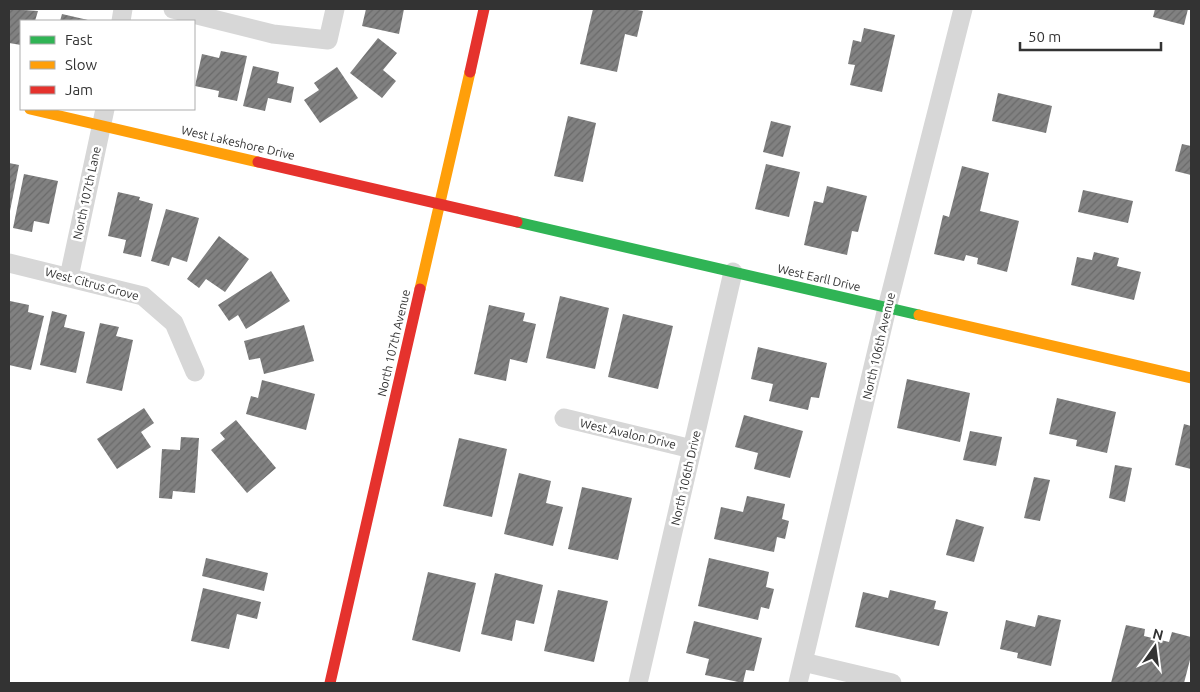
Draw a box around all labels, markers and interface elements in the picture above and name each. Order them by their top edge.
legend [20,20,195,110]
scale bar [1020,20,1161,52]
text: 50 m [1028,28,1061,45]
text: Fast [65,31,93,48]
text: Slow [65,56,98,73]
text: Jam [65,81,93,98]
street label: West Lakeshore Drive [180,123,296,162]
street label: North 107th Lane [70,145,103,241]
street label: West Earll Drive [776,262,862,293]
street label: West Citrus Grove [44,265,140,302]
street label: North 107th Avenue [375,288,412,398]
street label: North 106th Avenue [860,291,897,401]
street label: West Avalon Drive [579,416,677,451]
street label: North 106th Drive [668,429,703,527]
north arrow [1130,622,1180,672]
text: N [1151,625,1165,643]

